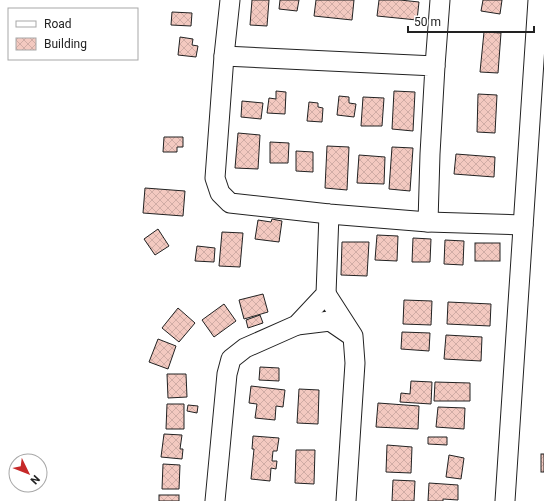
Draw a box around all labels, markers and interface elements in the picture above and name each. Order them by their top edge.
legend [8,8,138,60]
scale bar [408,8,534,34]
text: 50 m [414,15,441,29]
text: Road [44,17,72,31]
text: Building [44,37,87,51]
north arrow [8,453,48,493]
text: N [27,472,42,487]

